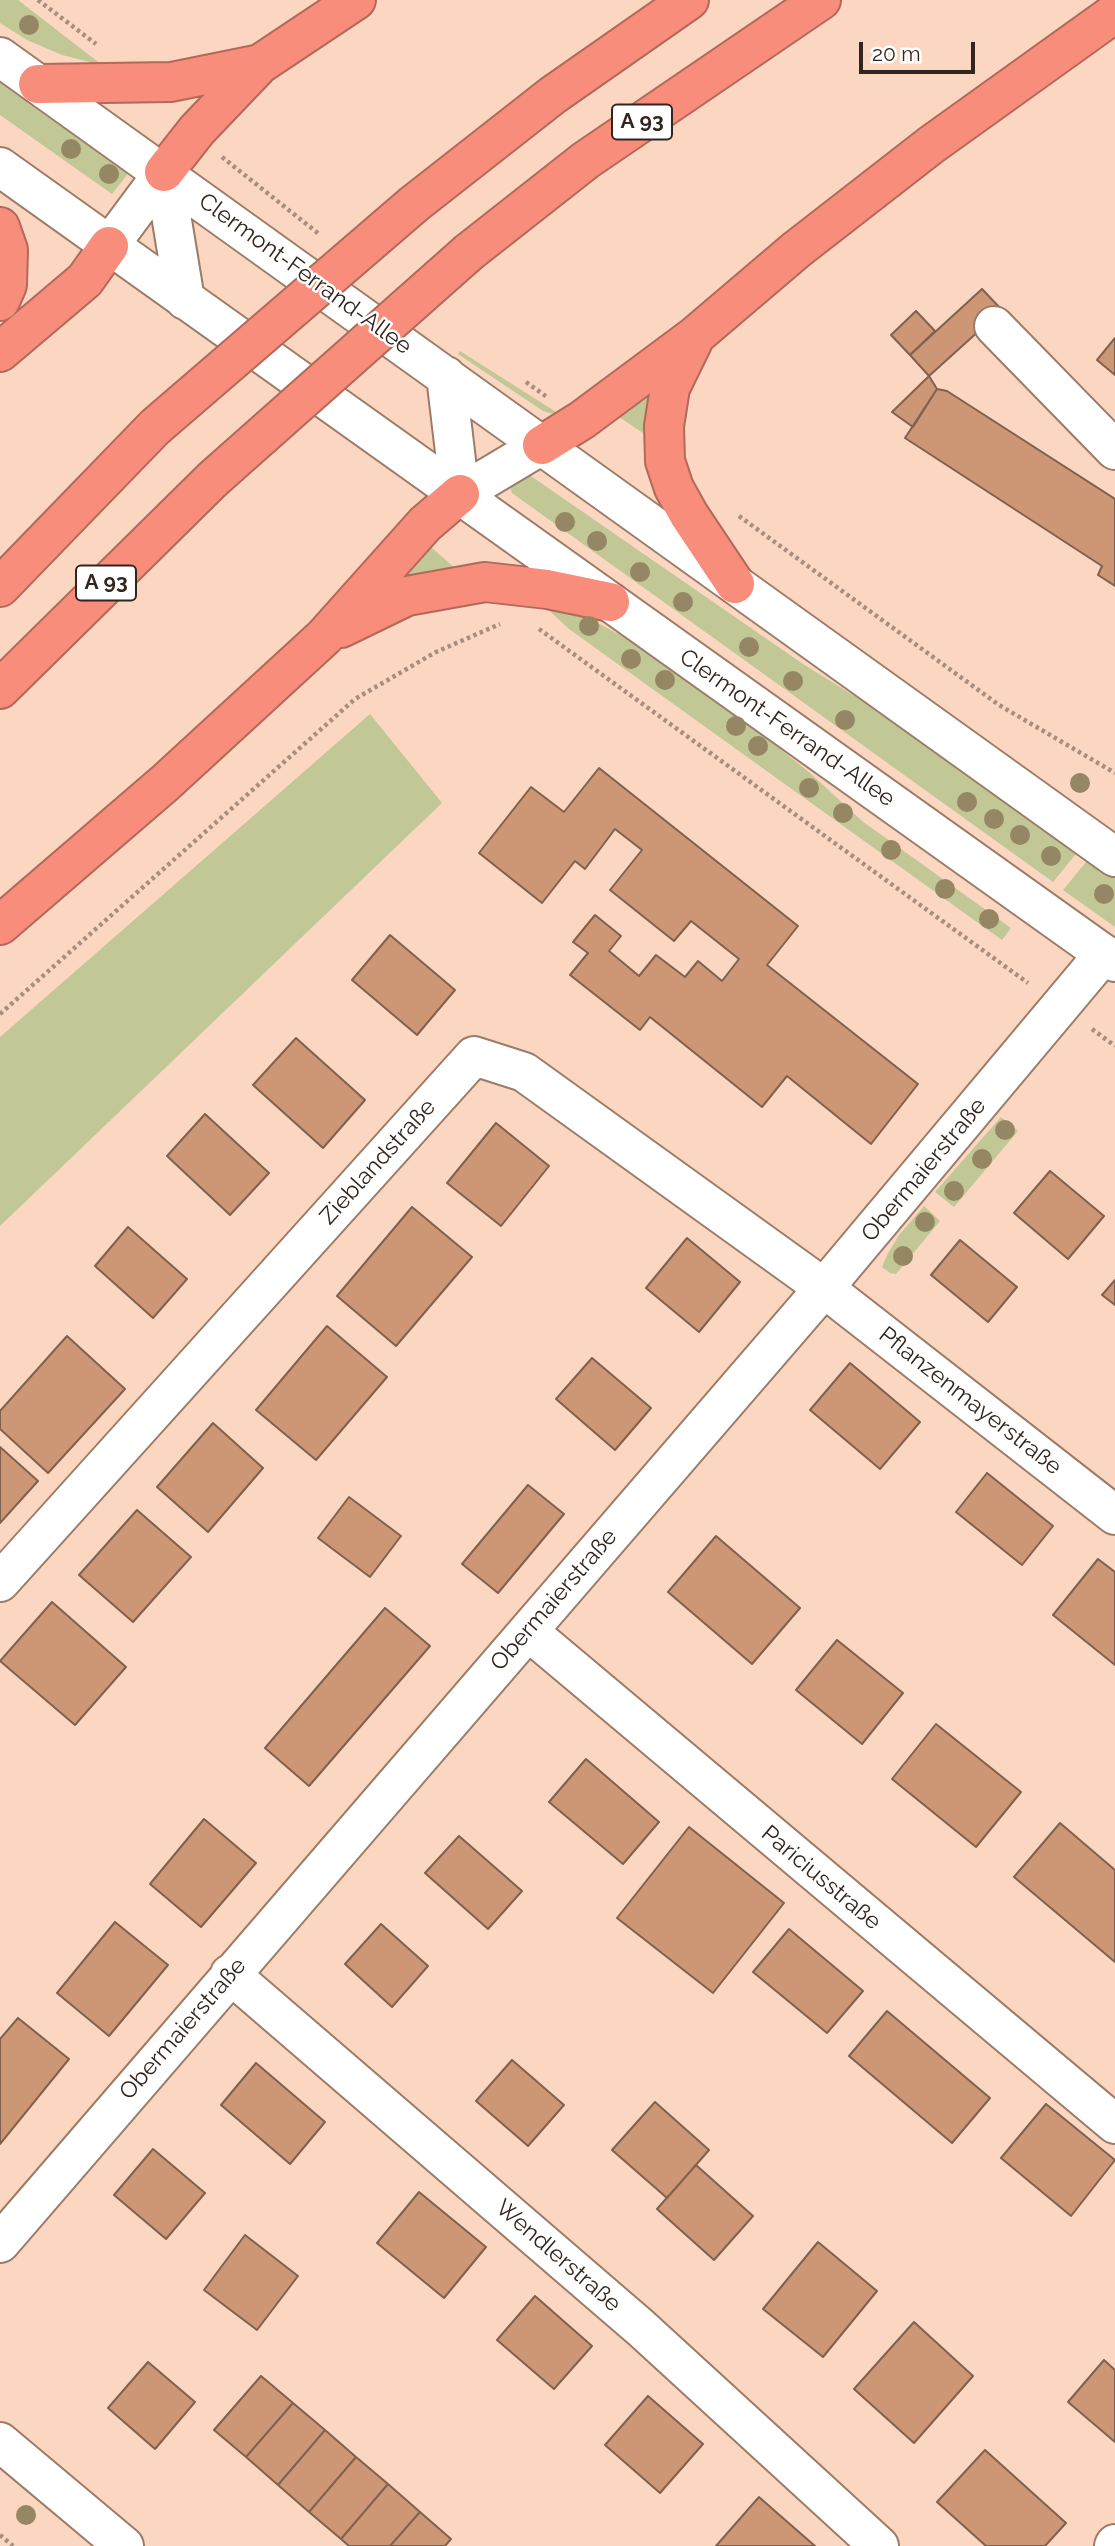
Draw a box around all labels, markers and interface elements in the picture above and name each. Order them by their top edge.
scale bar [863,28,978,72]
text: 20 m [872,41,920,66]
road number: A 93 [612,104,672,140]
street label: Clermont-Ferrand-Allee [193,187,417,361]
road number: A 93 [76,566,136,600]
street label: Clermont-Ferrand-Allee [674,643,900,813]
street label: Obermaierstraße [856,1093,992,1247]
street label: Zieblandstraße [314,1094,442,1230]
street label: Pflanzenmayerstraße [873,1321,1067,1481]
street label: Obermaierstraße [485,1523,623,1677]
street label: Pariciusstraße [756,1820,886,1936]
street label: Obermaierstraße [114,1952,252,2106]
street label: Wendlerstraße [490,2194,626,2318]

